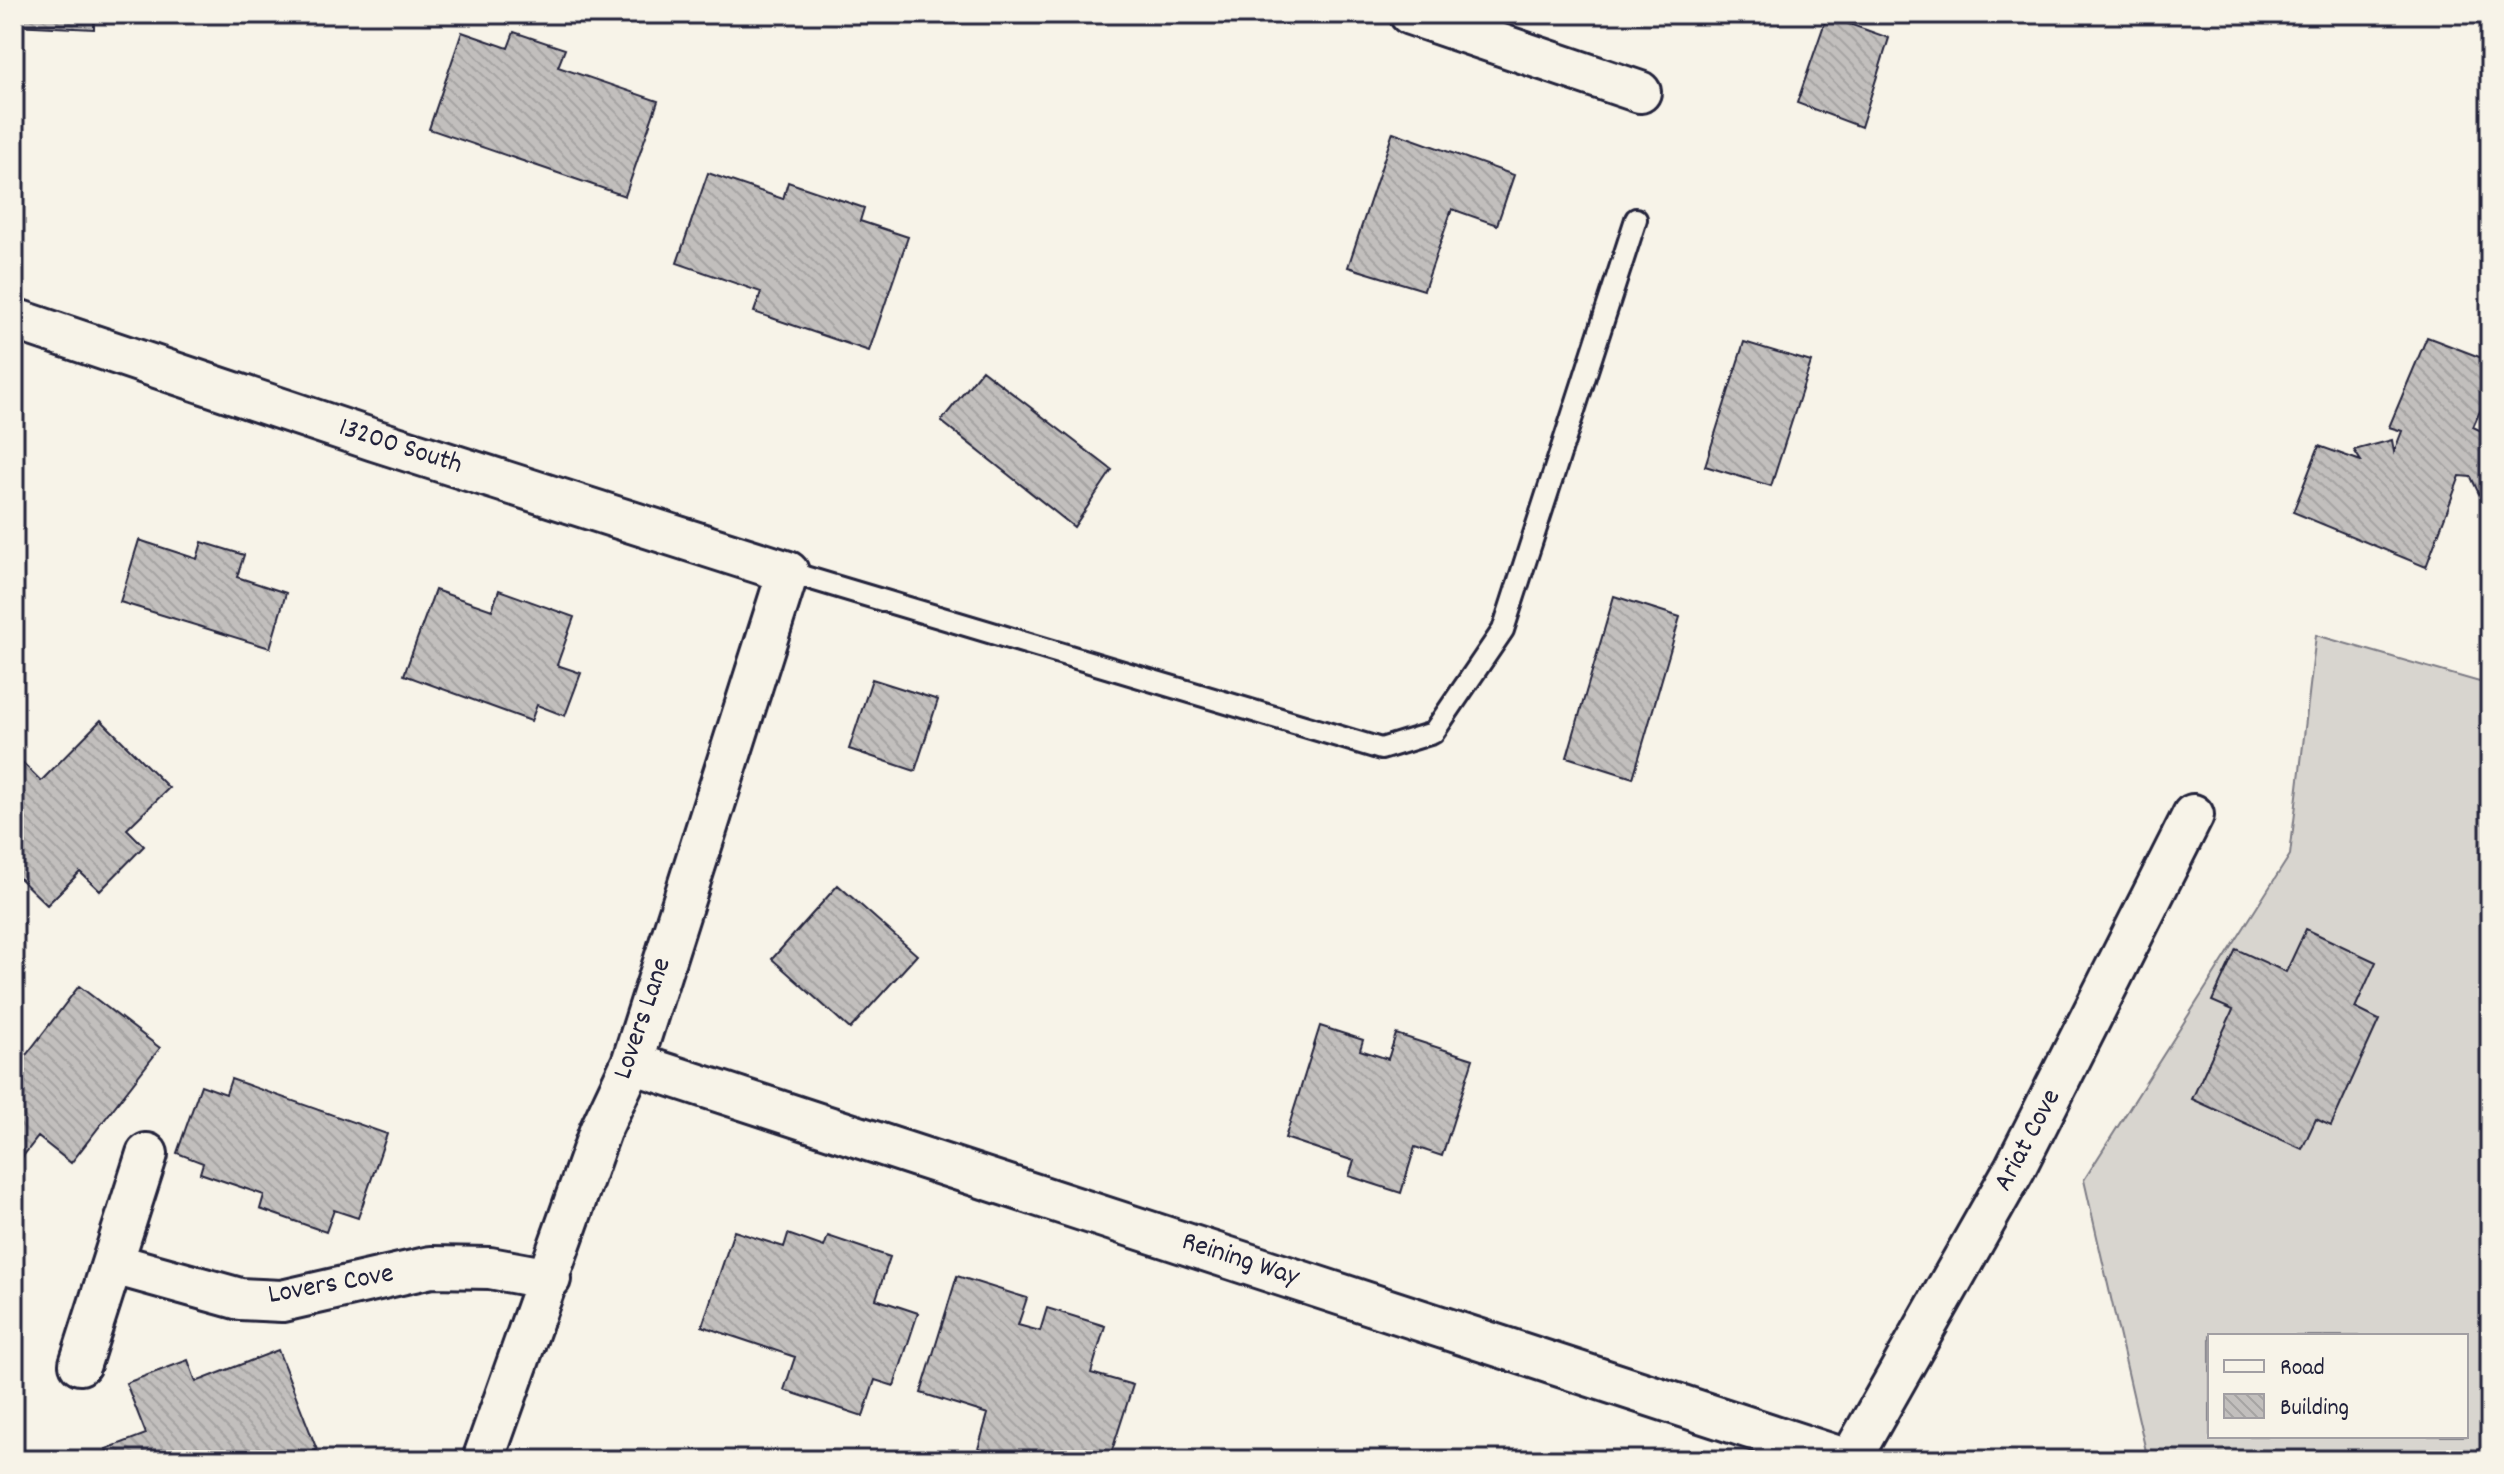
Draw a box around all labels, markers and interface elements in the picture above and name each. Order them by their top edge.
street label: 13200 South [333,409,467,487]
street label: Lovers Lane [605,953,683,1085]
street label: Ariat Cove [1985,1083,2073,1199]
street label: Reining Way [1176,1223,1304,1299]
street label: Lovers Cove [265,1255,397,1317]
legend [2208,1334,2468,1438]
text: Road [2280,1352,2325,1386]
text: Building [2280,1392,2349,1426]

